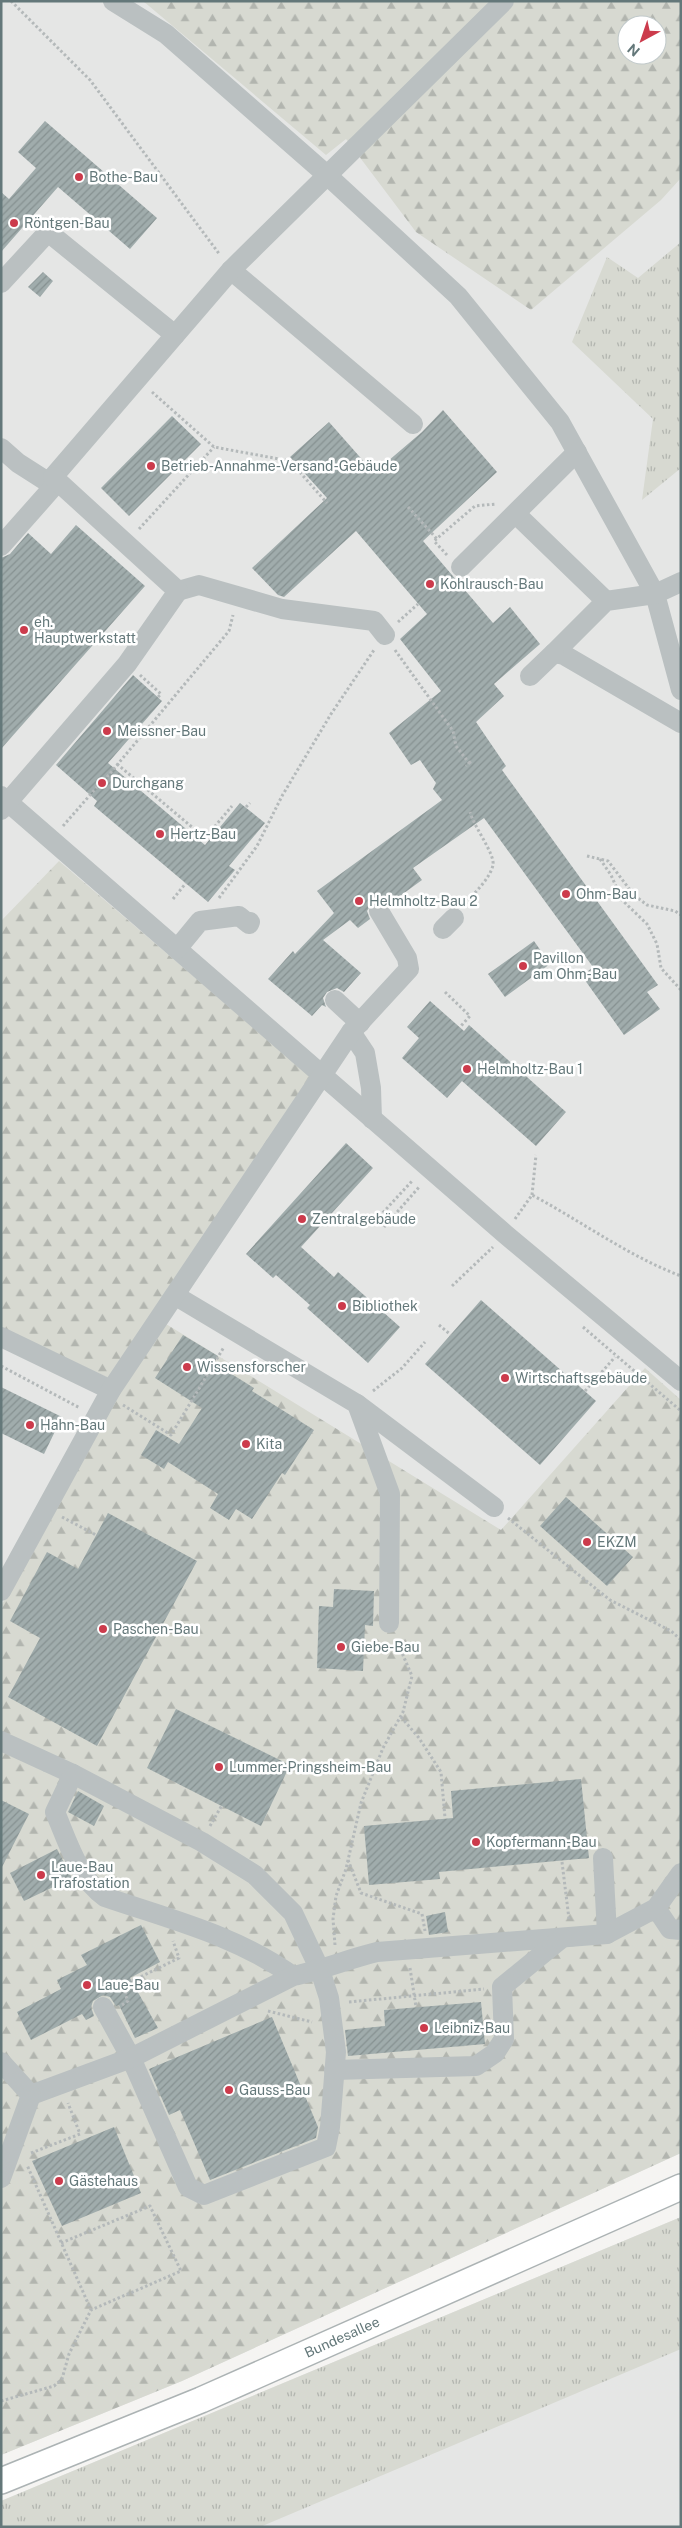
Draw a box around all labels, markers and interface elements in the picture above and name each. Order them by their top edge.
north arrow [617,15,667,65]
text: N [624,40,643,60]
place label: Bothe-Bau [89,169,158,185]
marker: Bothe-Bau [73,171,85,183]
place label: Röntgen-Bau [24,215,110,231]
marker: Röntgen-Bau [8,217,20,229]
place label: Betrieb-Annahme-Versand-Gebäude [161,458,397,474]
marker: Betrieb-Annahme-Versand-Gebäude [145,460,157,472]
place label: Kohlrausch-Bau [440,576,544,592]
marker: Kohlrausch-Bau [424,578,436,590]
place label: eh. Hauptwerkstatt [34,614,136,646]
marker: eh. Hauptwerkstatt [18,624,30,636]
place label: Meissner-Bau [117,723,206,739]
marker: Meissner-Bau [101,725,113,737]
place label: Durchgang [112,775,184,791]
marker: Durchgang [96,777,108,789]
place label: Hertz-Bau [170,826,236,842]
marker: Hertz-Bau [154,828,166,840]
place label: Ohm-Bau [576,886,637,902]
marker: Ohm-Bau [560,888,572,900]
place label: Helmholtz-Bau 2 [369,893,478,909]
marker: Helmholtz-Bau 2 [353,895,365,907]
place label: Pavillon am Ohm-Bau [533,950,617,982]
marker: Pavillon am Ohm-Bau [517,960,529,972]
place label: Helmholtz-Bau 1 [477,1061,583,1077]
marker: Helmholtz-Bau 1 [461,1063,473,1075]
place label: Zentralgebäude [312,1211,416,1227]
marker: Zentralgebäude [296,1213,308,1225]
place label: Bibliothek [352,1298,418,1314]
marker: Bibliothek [336,1300,348,1312]
place label: Wissensforscher [197,1359,306,1375]
marker: Wissensforscher [181,1361,193,1373]
place label: Wirtschaftsgebäude [515,1370,647,1386]
marker: Wirtschaftsgebäude [499,1372,511,1384]
place label: Hahn-Bau [40,1417,105,1433]
marker: Hahn-Bau [24,1419,36,1431]
place label: Kita [256,1436,282,1452]
marker: Kita [240,1438,252,1450]
place label: EKZM [597,1534,637,1550]
marker: EKZM [581,1536,593,1548]
place label: Paschen-Bau [113,1621,199,1637]
marker: Paschen-Bau [97,1623,109,1635]
place label: Giebe-Bau [351,1639,420,1655]
marker: Giebe-Bau [335,1641,347,1653]
place label: Lummer-Pringsheim-Bau [229,1759,391,1775]
marker: Lummer-Pringsheim-Bau [213,1761,225,1773]
place label: Kopfermann-Bau [486,1834,597,1850]
marker: Kopfermann-Bau [470,1836,482,1848]
place label: Laue-Bau Trafostation [51,1859,130,1891]
marker: Laue-Bau Trafostation [35,1869,47,1881]
place label: Laue-Bau [97,1977,159,1993]
marker: Laue-Bau [81,1979,93,1991]
place label: Leibniz-Bau [434,2020,510,2036]
marker: Leibniz-Bau [418,2022,430,2034]
place label: Gauss-Bau [239,2082,310,2098]
marker: Gauss-Bau [223,2084,235,2096]
place label: Gästehaus [69,2173,138,2189]
marker: Gästehaus [53,2175,65,2187]
street label: Bundesallee [302,2313,382,2361]

